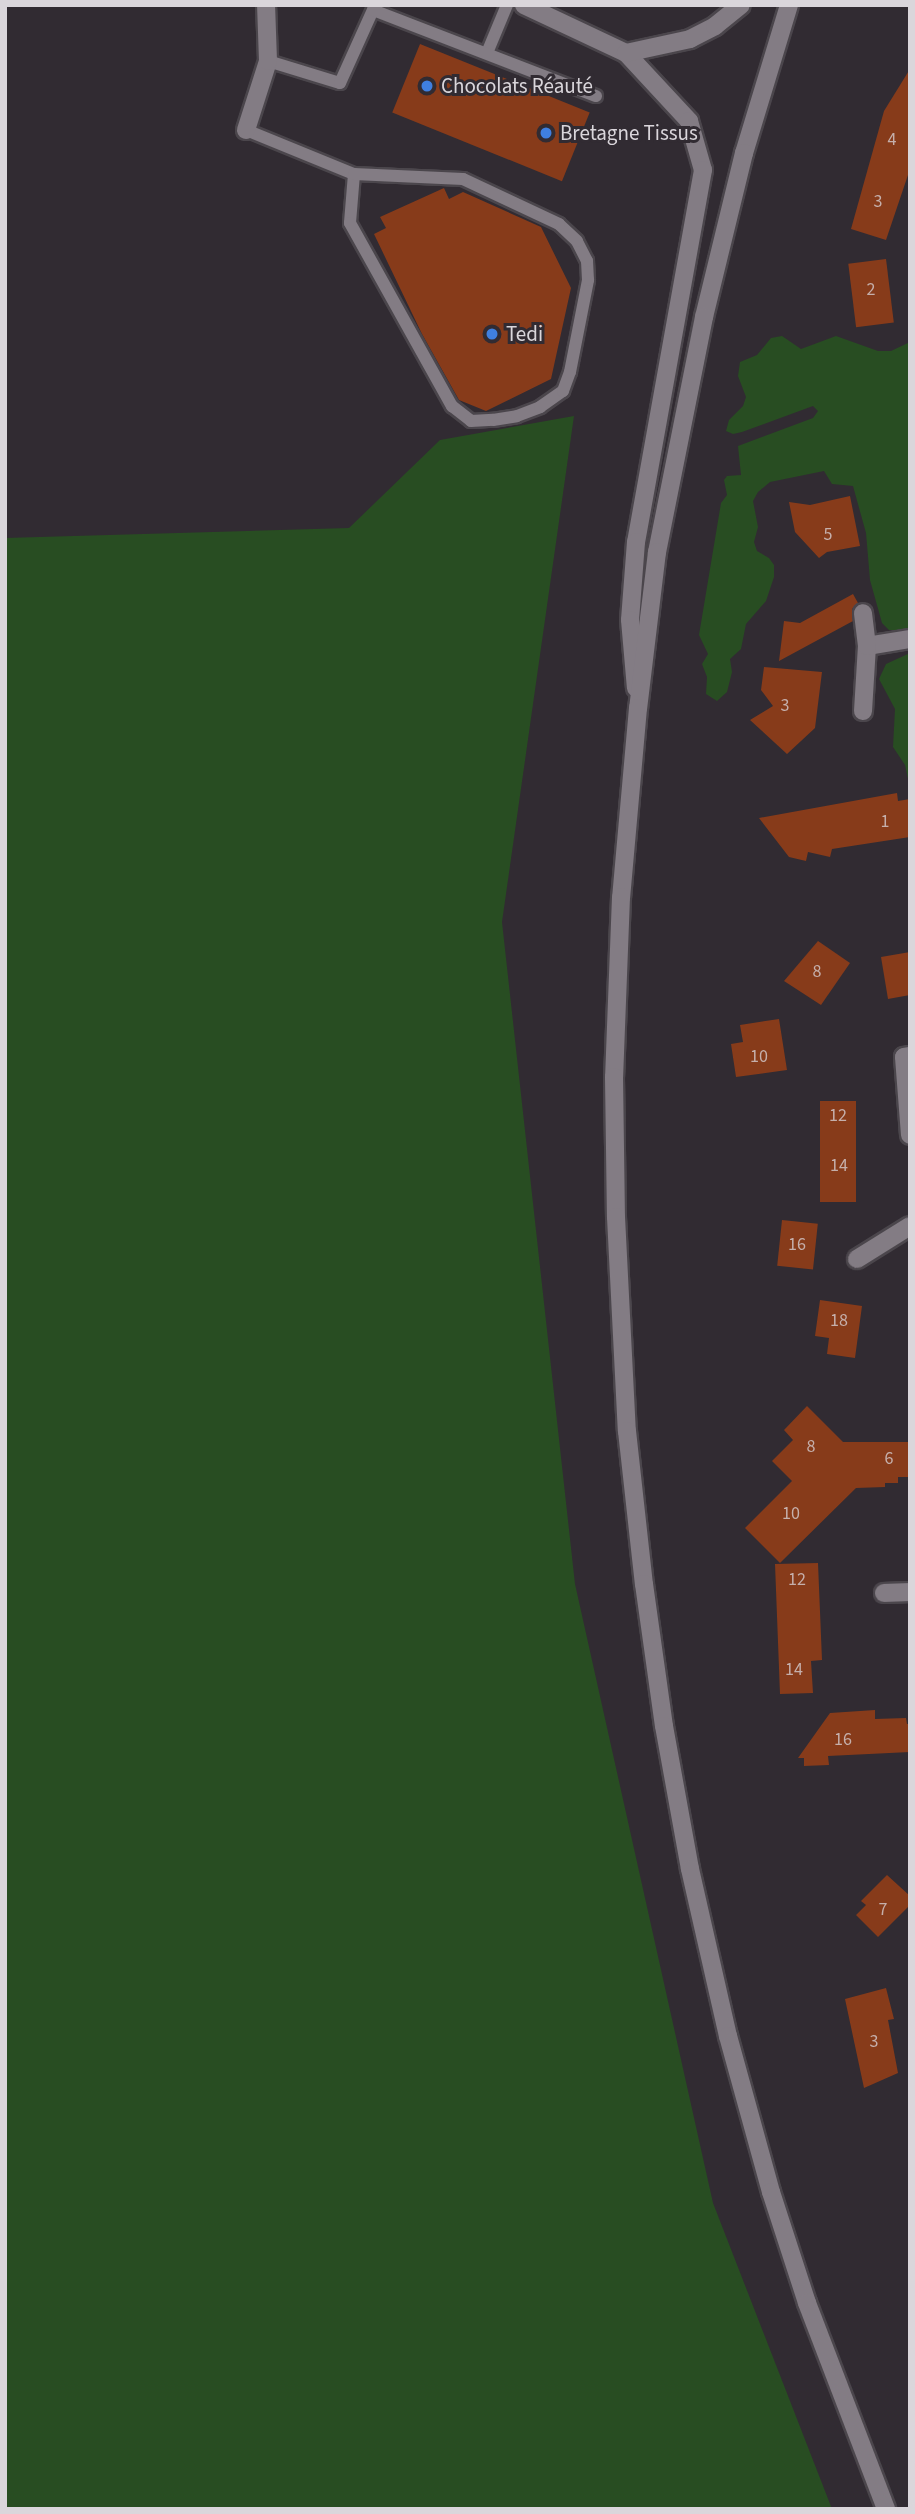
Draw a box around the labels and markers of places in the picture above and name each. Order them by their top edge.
place label: Chocolats Réauté [441,73,593,99]
marker: Chocolats Réauté [419,78,435,94]
place label: Bretagne Tissus [560,120,698,146]
marker: Bretagne Tissus [538,125,554,141]
place label: Tedi [506,321,543,347]
marker: Tedi [484,326,500,342]

